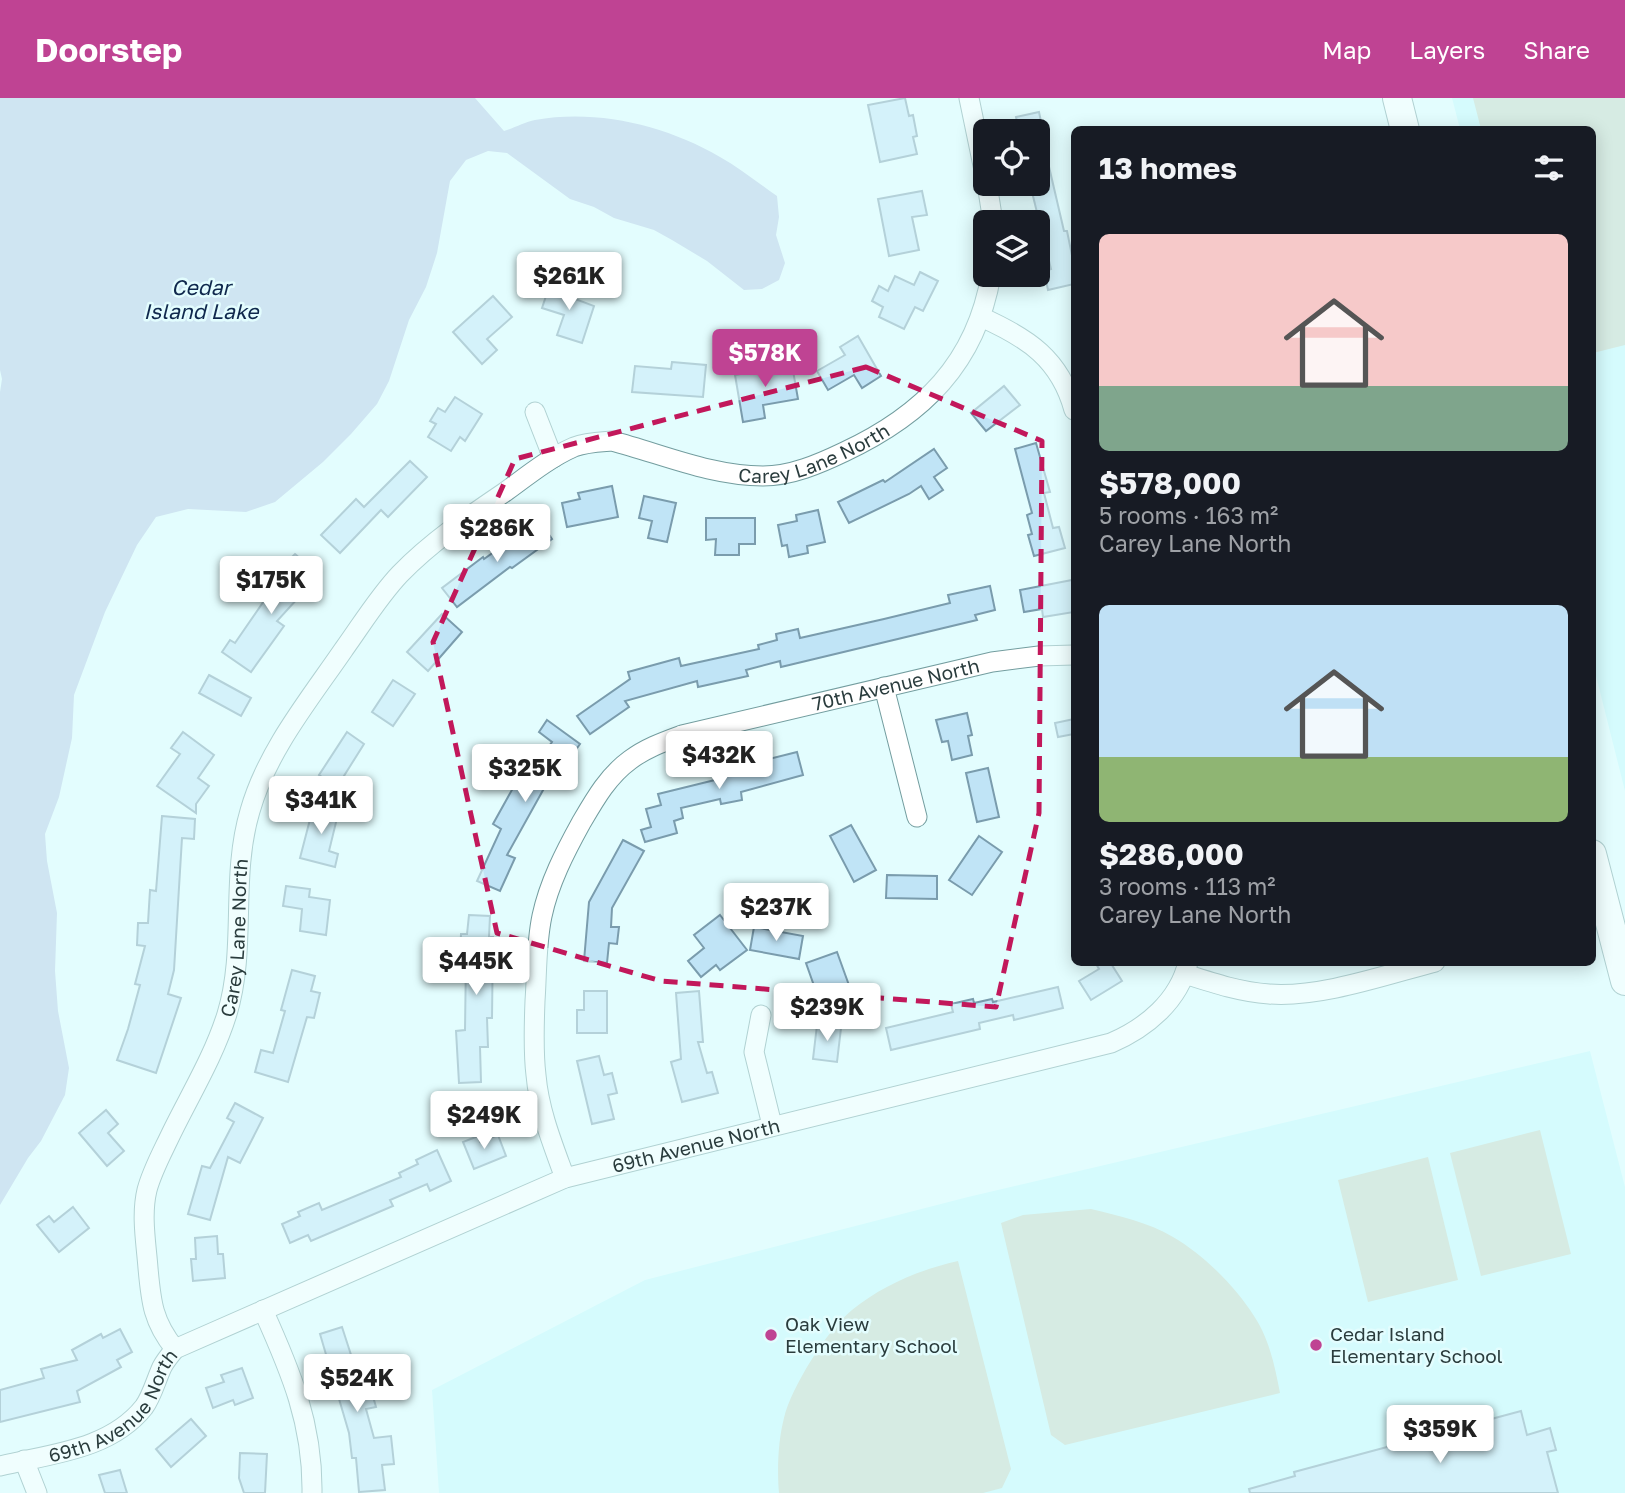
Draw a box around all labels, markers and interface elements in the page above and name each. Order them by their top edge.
text: Doorstep [35,30,182,69]
text: Map [1322,35,1371,64]
text: Layers [1409,35,1485,64]
text: Share [1523,35,1590,64]
map controls [973,119,1050,287]
button: locate [973,119,1050,196]
icon: filters [1530,149,1568,187]
text: 13 homes [1099,150,1237,186]
button: layers [973,210,1050,287]
pin: $261K [520,252,618,312]
text: $261K [533,261,605,289]
water label: Cedar Island Lake [143,274,260,324]
icon: home [1271,280,1397,406]
pin: $578K [716,330,814,389]
text: $578K [728,338,802,366]
street label: Carey Lane North [737,418,893,487]
text: $578,000 [1099,465,1241,501]
text: 5 rooms · 163 m² [1099,501,1278,529]
pin: $286K [448,504,546,564]
text: $286K [459,513,535,541]
text: Carey Lane North [1099,529,1292,557]
pin: $175K [222,556,320,616]
text: $175K [236,565,306,593]
icon: home [1271,651,1397,777]
street label: 70th Avenue North [810,653,981,715]
pin: $432K [670,732,768,791]
text: $432K [682,740,756,768]
pin: $325K [476,744,574,804]
text: $325K [488,753,562,781]
pin: $341K [272,776,370,836]
text: $341K [285,785,357,813]
text: $286,000 [1099,836,1244,872]
street label: Carey Lane North [215,857,252,1019]
text: 3 rooms · 113 m² [1099,872,1276,900]
pin: $237K [727,884,825,943]
text: $237K [740,892,812,920]
text: Carey Lane North [1099,900,1292,928]
pin: $445K [427,937,525,997]
text: $445K [439,946,513,974]
pin: $239K [778,984,876,1043]
text: $239K [790,992,864,1020]
pin: $249K [435,1091,533,1151]
text: $249K [446,1100,522,1128]
street label: 69th Avenue North [610,1113,782,1177]
place label: Oak View Elementary School [785,1312,958,1357]
place label: Cedar Island Elementary School [1330,1322,1503,1367]
marker: Oak View Elementary School [763,1327,779,1343]
marker: Cedar Island Elementary School [1308,1337,1324,1353]
street label: 69th Avenue North [46,1344,181,1466]
pin: $524K [308,1354,406,1414]
text: $524K [320,1363,394,1391]
pin: $359K [1391,1406,1489,1465]
text: $359K [1403,1414,1477,1442]

